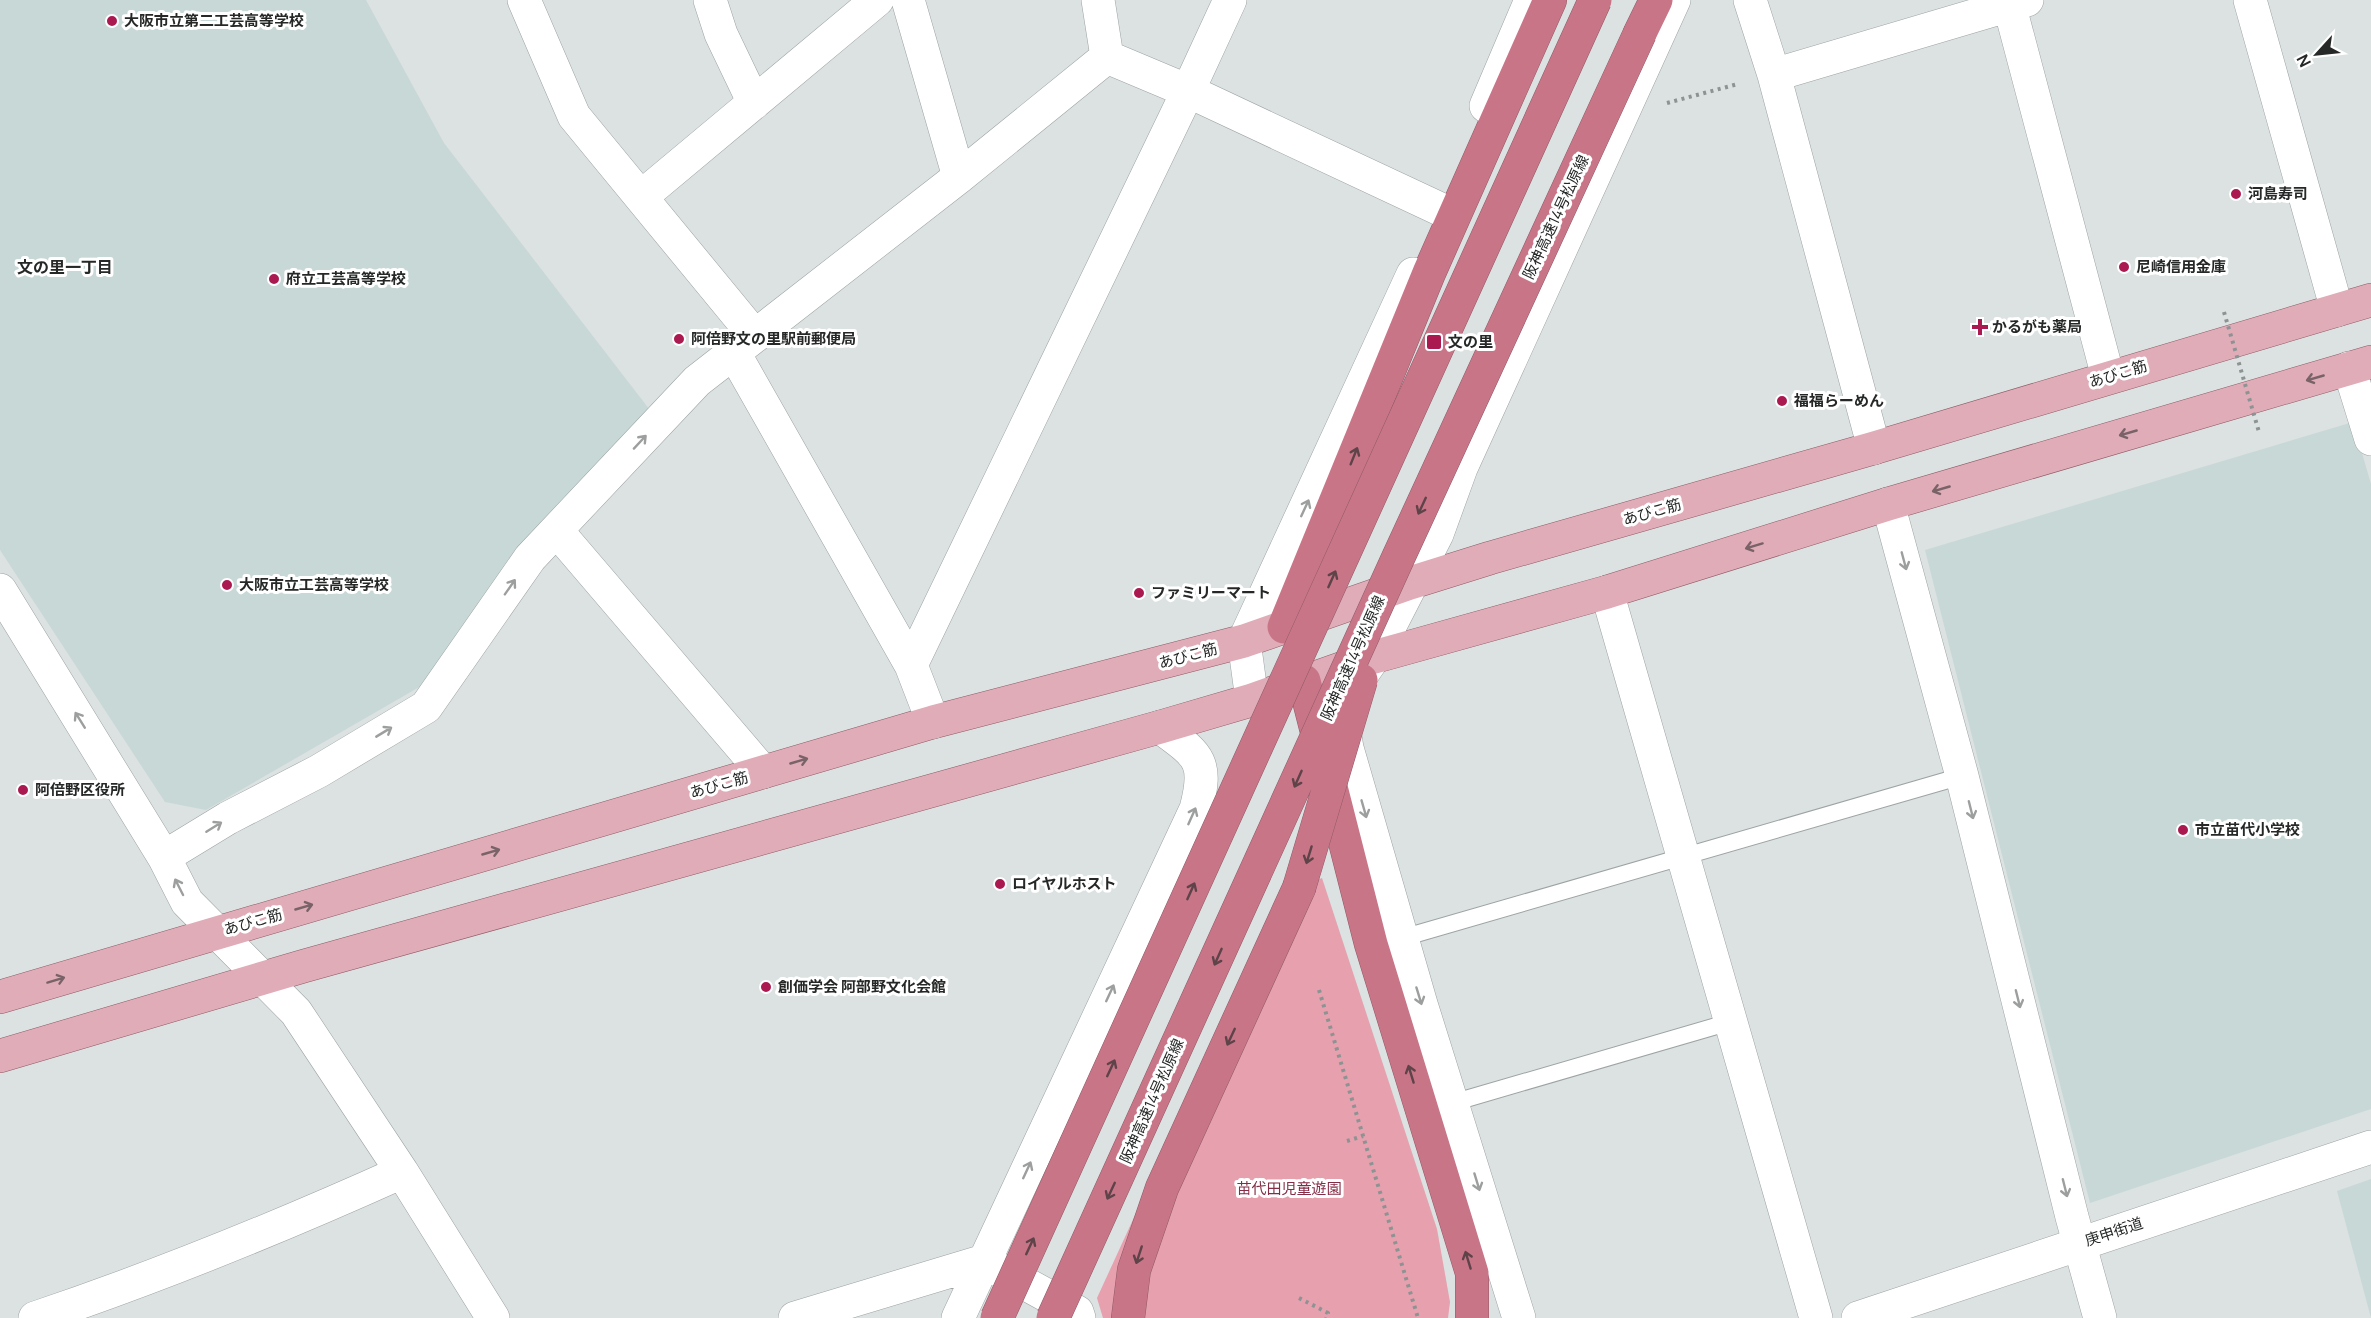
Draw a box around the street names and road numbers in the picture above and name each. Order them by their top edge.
street label: 阪神高速14号松原線 [1518,151,1594,282]
street label: あびこ筋 [2086,355,2150,392]
street label: あびこ筋 [1620,493,1684,530]
street label: 阪神高速14号松原線 [1316,592,1390,724]
street label: あびこ筋 [1156,638,1220,673]
street label: あびこ筋 [687,766,751,803]
street label: あびこ筋 [221,903,285,940]
street label: 阪神高速14号松原線 [1115,1035,1189,1167]
street label: 庚申街道 [2082,1212,2146,1251]

